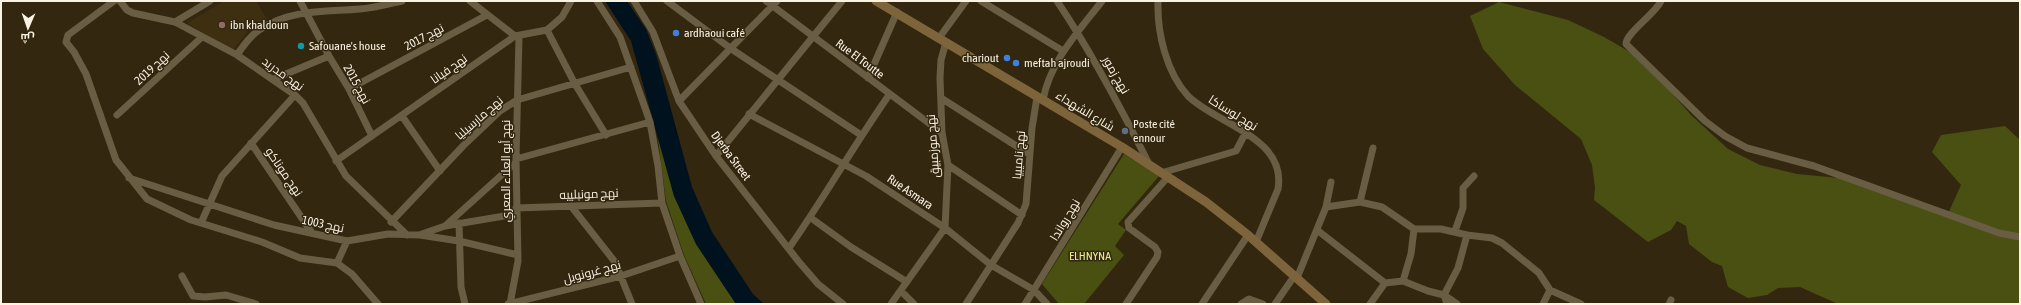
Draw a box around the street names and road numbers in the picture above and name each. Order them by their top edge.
street label: نهج 2017 [402,21,447,54]
street label: Rue El Toutte [833,36,887,82]
street label: نهج 2019 [132,48,173,88]
street label: نهج فيانا [428,51,471,87]
street label: نهج زمور [1098,53,1132,97]
street label: نهج مدريد [259,54,307,95]
street label: نهج 2015 [340,62,374,107]
street label: شارع الشهداء [1053,88,1117,135]
street label: نهج لوساكا [1205,92,1260,134]
street label: نهج مارسيليا [452,93,506,143]
street label: نهج موزمبيق [924,114,943,178]
street label: نهج أبو العلاء المعري [498,120,516,222]
street label: Djerba Street [708,129,754,184]
street label: نهج ناميبيا [1010,130,1029,180]
street label: نهج موناكو [262,145,305,200]
street label: Rue Asmara [884,172,936,212]
street label: نهج مونبلييه [559,186,619,203]
street label: نهج رواندا [1047,197,1084,244]
street label: نهج 1003 [300,213,345,236]
street label: نهج غرونوبل [562,258,623,287]

